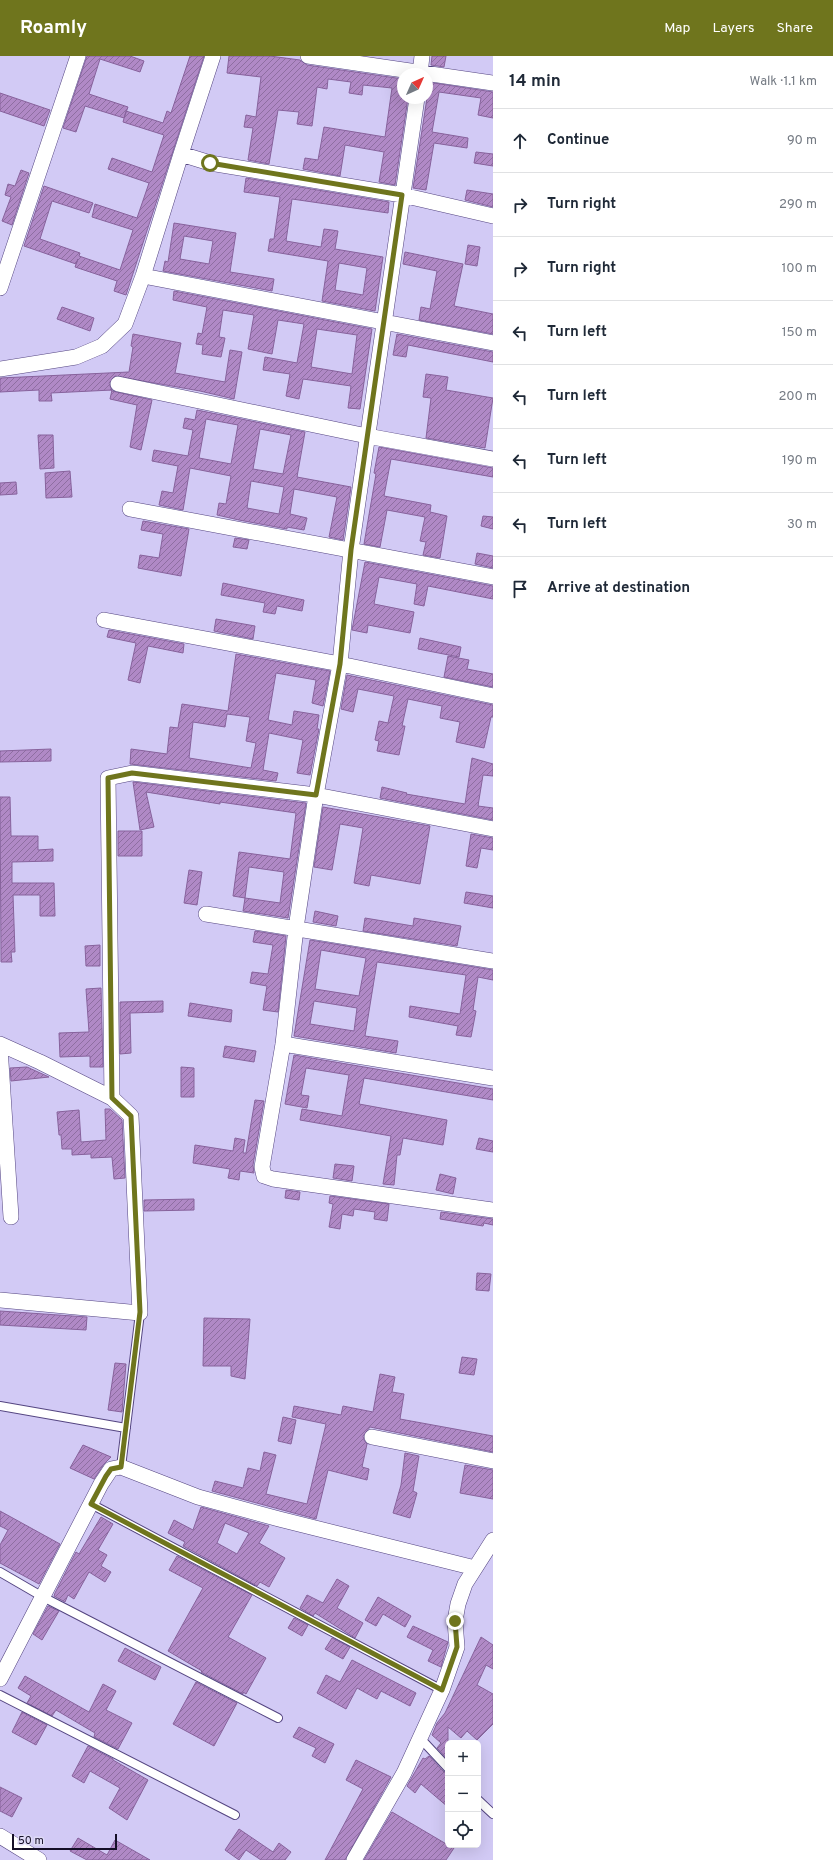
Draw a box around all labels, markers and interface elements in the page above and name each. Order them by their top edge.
text: Roamly [20,16,87,40]
text: Map [664,20,690,37]
text: Layers [712,20,754,37]
text: Share [776,20,813,37]
north arrow [397,68,433,104]
text: 14 min [509,71,561,93]
text: Walk · 1.1 km [750,74,817,90]
icon: ahead [509,130,531,152]
text: Continue [547,131,609,150]
text: 90 m [787,133,817,149]
route start [201,154,219,172]
icon: right [509,194,531,216]
text: Turn right [547,195,616,214]
text: 290 m [779,197,817,213]
icon: right [509,258,531,280]
text: Turn right [547,259,616,278]
text: 100 m [781,261,817,277]
icon: left [509,322,531,344]
text: Turn left [547,323,607,342]
text: 150 m [782,325,817,341]
icon: left [509,386,531,408]
text: Turn left [547,387,607,406]
text: 200 m [778,389,817,405]
icon: left [509,450,531,472]
text: Turn left [547,451,607,470]
text: 190 m [782,453,817,469]
icon: left [509,514,531,536]
text: Turn left [547,515,607,534]
text: 30 m [787,517,817,533]
icon: arrive [509,578,531,600]
text: Arrive at destination [547,579,690,598]
route end [446,1612,464,1630]
map controls [445,1740,481,1848]
button: + [445,1740,481,1776]
button: − [445,1776,481,1812]
button: locate [445,1812,481,1848]
scale bar [12,1832,117,1851]
text: 50 m [18,1834,44,1848]

